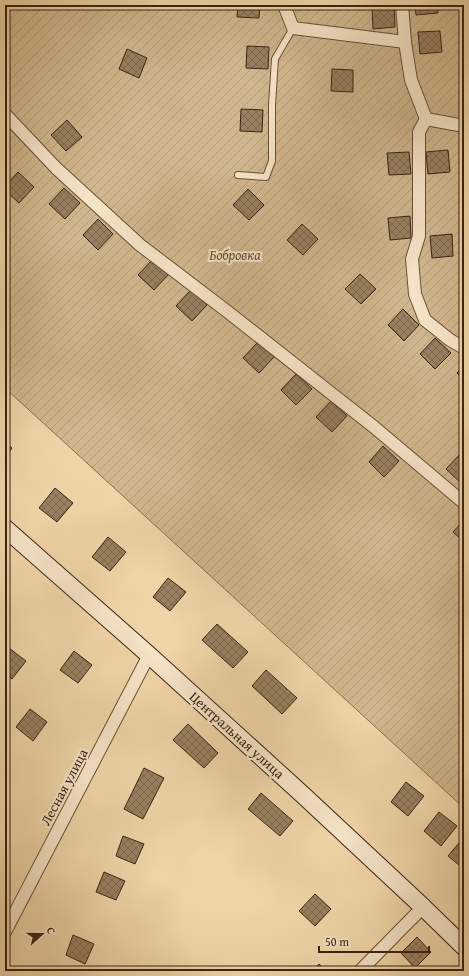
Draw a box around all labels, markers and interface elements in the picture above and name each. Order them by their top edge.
park label: Бобровка [209,245,261,265]
street label: Центральная улица [185,687,289,783]
street label: Лесная улица [35,745,93,829]
north arrow [22,914,62,954]
text: С [43,925,60,936]
scale bar [319,928,429,954]
text: 50 m [325,933,349,950]

